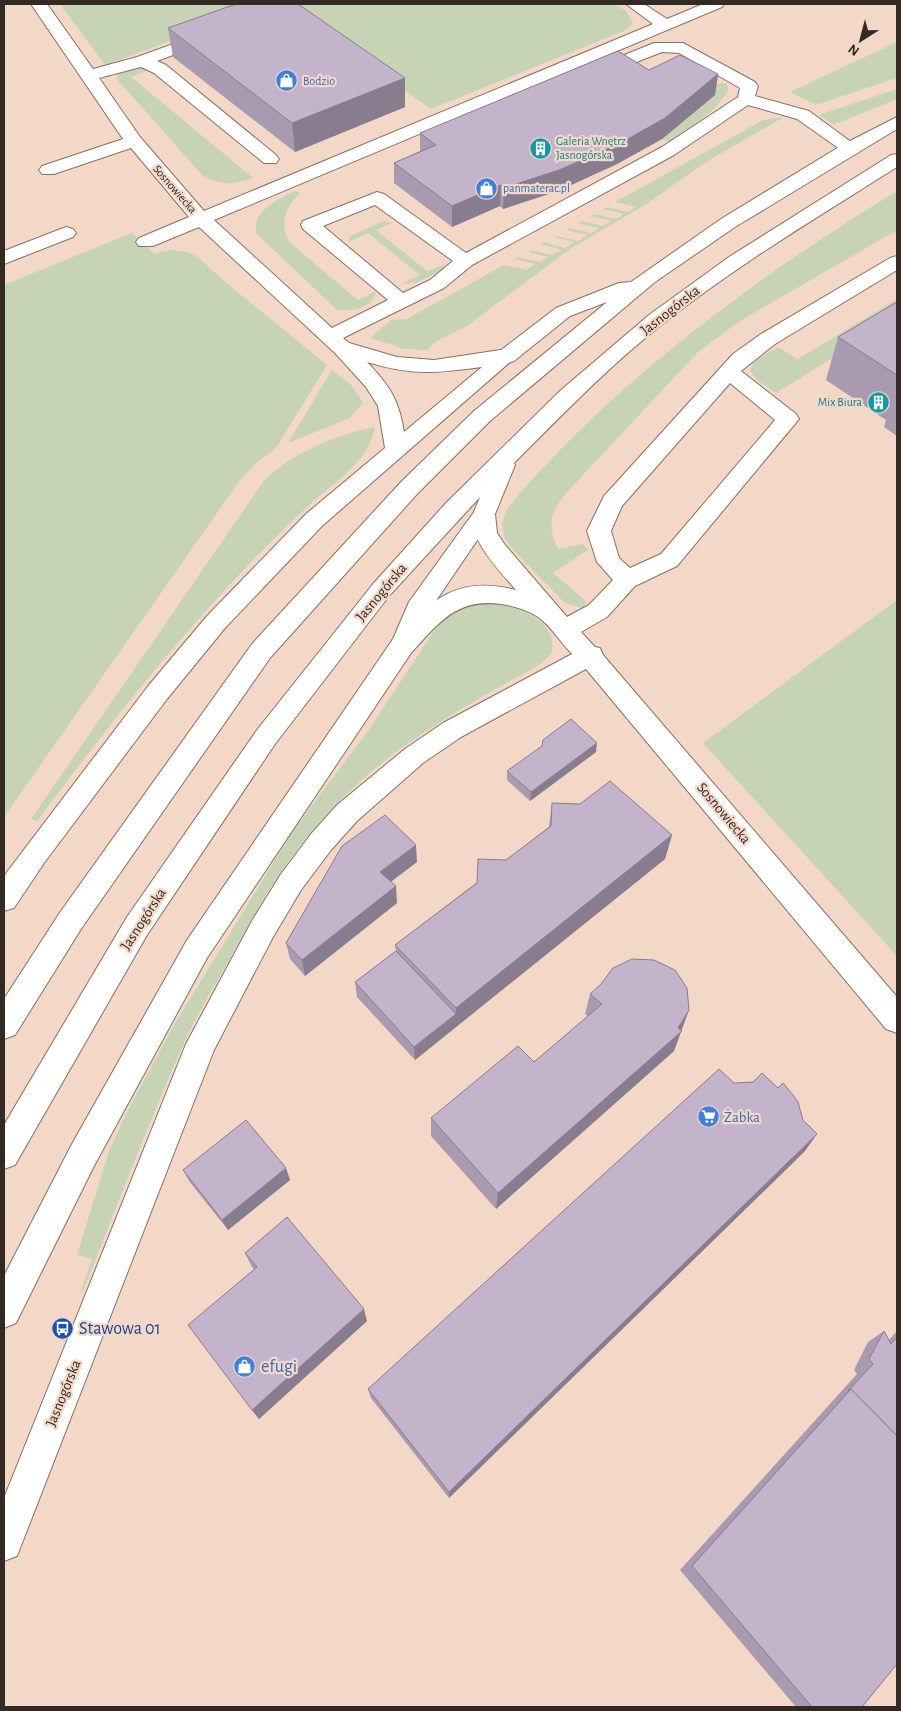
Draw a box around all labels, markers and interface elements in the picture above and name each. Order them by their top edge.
north arrow [836,15,886,65]
text: N [846,41,862,58]
shop icon: Bodzio [275,69,299,93]
place label: Bodzio [303,75,335,87]
place label: Galeria Wnętrz Jasnogórska [556,135,626,161]
building icon: Galeria Wnętrz Jasnogórska [528,136,552,160]
street label: Sosnowiecka [151,163,199,216]
shop icon: panmaterac.pl [475,176,499,200]
place label: panmaterac.pl [503,182,570,194]
street label: Jasnogórska [638,283,703,338]
building icon: Mix Biura [866,390,890,414]
place label: Mix Biura [818,396,862,408]
street label: Jasnogórska [353,561,410,624]
street label: Sosnowiecka [694,780,753,847]
street label: Jasnogórska [118,886,169,953]
supermarket icon: Żabka [696,1105,720,1129]
place label: Żabka [724,1108,760,1125]
bus stop icon: Stawowa 01 [51,1316,75,1340]
place label: Stawowa 01 [79,1320,161,1338]
shop icon: efugi [233,1354,257,1378]
street label: Jasnogórska [43,1358,84,1429]
place label: efugi [261,1358,297,1376]

